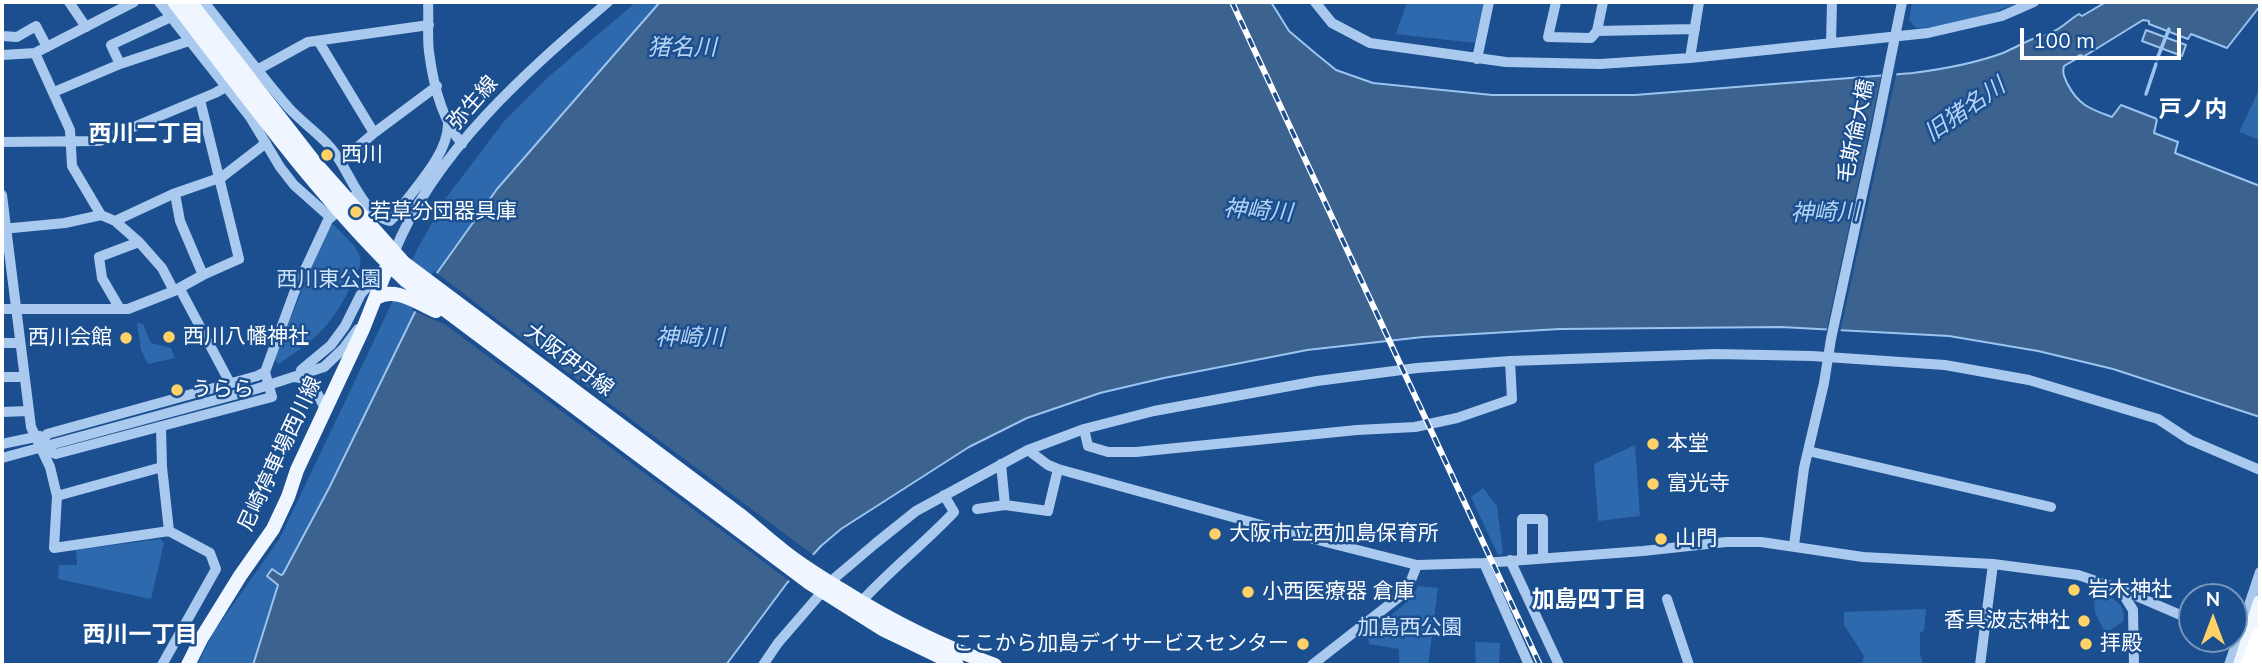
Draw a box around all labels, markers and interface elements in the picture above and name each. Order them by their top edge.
scale bar [2024,14,2185,58]
text: 100 m [2033,27,2095,53]
water label: 猪名川 [648,34,716,62]
street label: 弥生線 [443,71,503,135]
water label: 旧猪名川 [1919,72,2011,148]
street label: 毛斯倫大橋 [1833,77,1879,185]
district label: 戸ノ内 [2159,96,2227,124]
district label: 西川二丁目 [89,120,203,148]
place label: 西川 [341,142,383,168]
marker: 西川 [319,147,335,163]
water label: 神崎川 [1223,195,1293,227]
place label: 若草分団器具庫 [370,199,517,225]
water label: 神崎川 [1790,199,1860,227]
marker: 若草分団器具庫 [348,204,364,220]
park label: 西川東公園 [277,267,381,293]
street label: 大阪伊丹線 [519,318,619,402]
place label: 西川八幡神社 [183,324,309,350]
water label: 神崎川 [656,324,724,352]
place label: 西川会館 [28,325,112,351]
marker: 西川八幡神社 [161,329,177,345]
marker: 西川会館 [118,330,134,346]
street label: 尼崎停車場西川線 [233,373,327,535]
place label: うらら [191,377,254,403]
marker: うらら [169,382,185,398]
place label: 本堂 [1667,431,1709,457]
marker: 本堂 [1645,436,1661,452]
place label: 富光寺 [1667,471,1730,497]
marker: 富光寺 [1645,476,1661,492]
place label: 大阪市立西加島保育所 [1229,521,1439,547]
marker: 大阪市立西加島保育所 [1207,526,1223,542]
place label: 山門 [1675,526,1717,552]
marker: 山門 [1653,531,1669,547]
place label: 岩木神社 [2088,577,2172,603]
place label: 小西医療器 倉庫 [1262,579,1414,605]
marker: 岩木神社 [2066,582,2082,598]
north arrow [2178,583,2248,653]
marker: 小西医療器 倉庫 [1240,584,1256,600]
district label: 加島四丁目 [1532,586,1646,614]
text: N [2206,587,2220,611]
place label: 香具波志神社 [1944,608,2070,634]
marker: 香具波志神社 [2076,613,2092,629]
park label: 加島西公園 [1358,615,1462,641]
district label: 西川一丁目 [83,621,197,649]
place label: ここから加島デイサービスセンター [953,631,1289,657]
place label: 拝殿 [2100,631,2142,657]
marker: ここから加島デイサービスセンター [1295,636,1311,652]
marker: 拝殿 [2078,636,2094,652]

